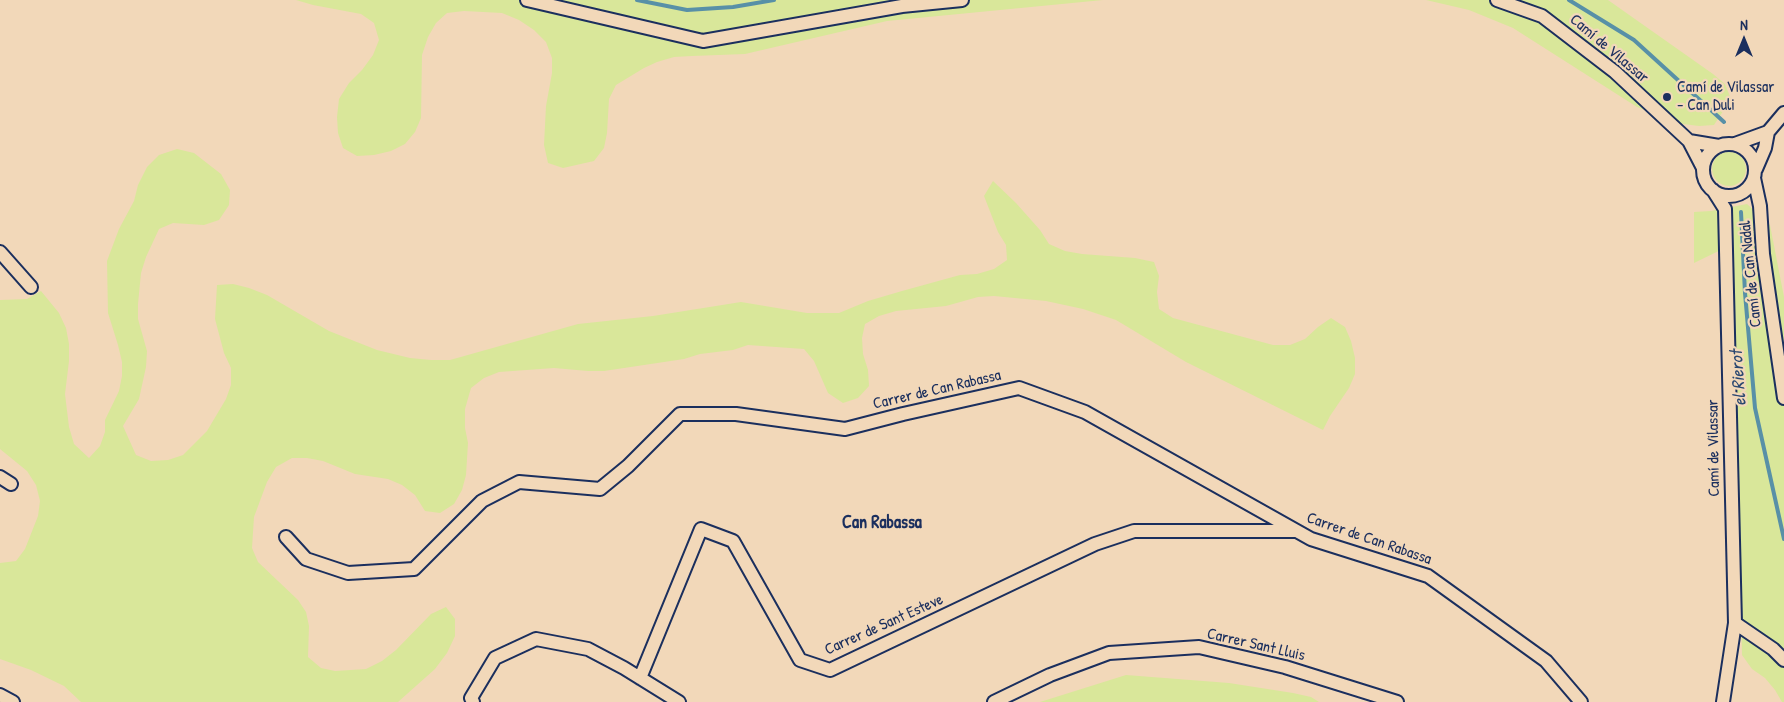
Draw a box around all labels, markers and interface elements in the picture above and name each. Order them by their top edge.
street label: Camí de Vilassar [1566,10,1652,88]
north arrow [1719,15,1769,65]
text: N [1740,15,1748,34]
place label: Camí de Vilassar - Can Duli [1677,78,1774,116]
marker: Camí de Vilassar - Can Duli [1661,91,1673,103]
street label: Camí de Can Nadal [1736,220,1766,328]
water label: el Rierot [1726,349,1752,407]
street label: Carrer de Can Rabassa [871,366,1003,414]
street label: Camí de Vilassar [1704,399,1724,497]
street label: Carrer de Can Rabassa [1304,509,1434,569]
district label: Can Rabassa [842,512,922,534]
street label: Carrer de Sant Esteve [822,590,946,660]
street label: Carrer Sant Lluis [1205,624,1307,666]

